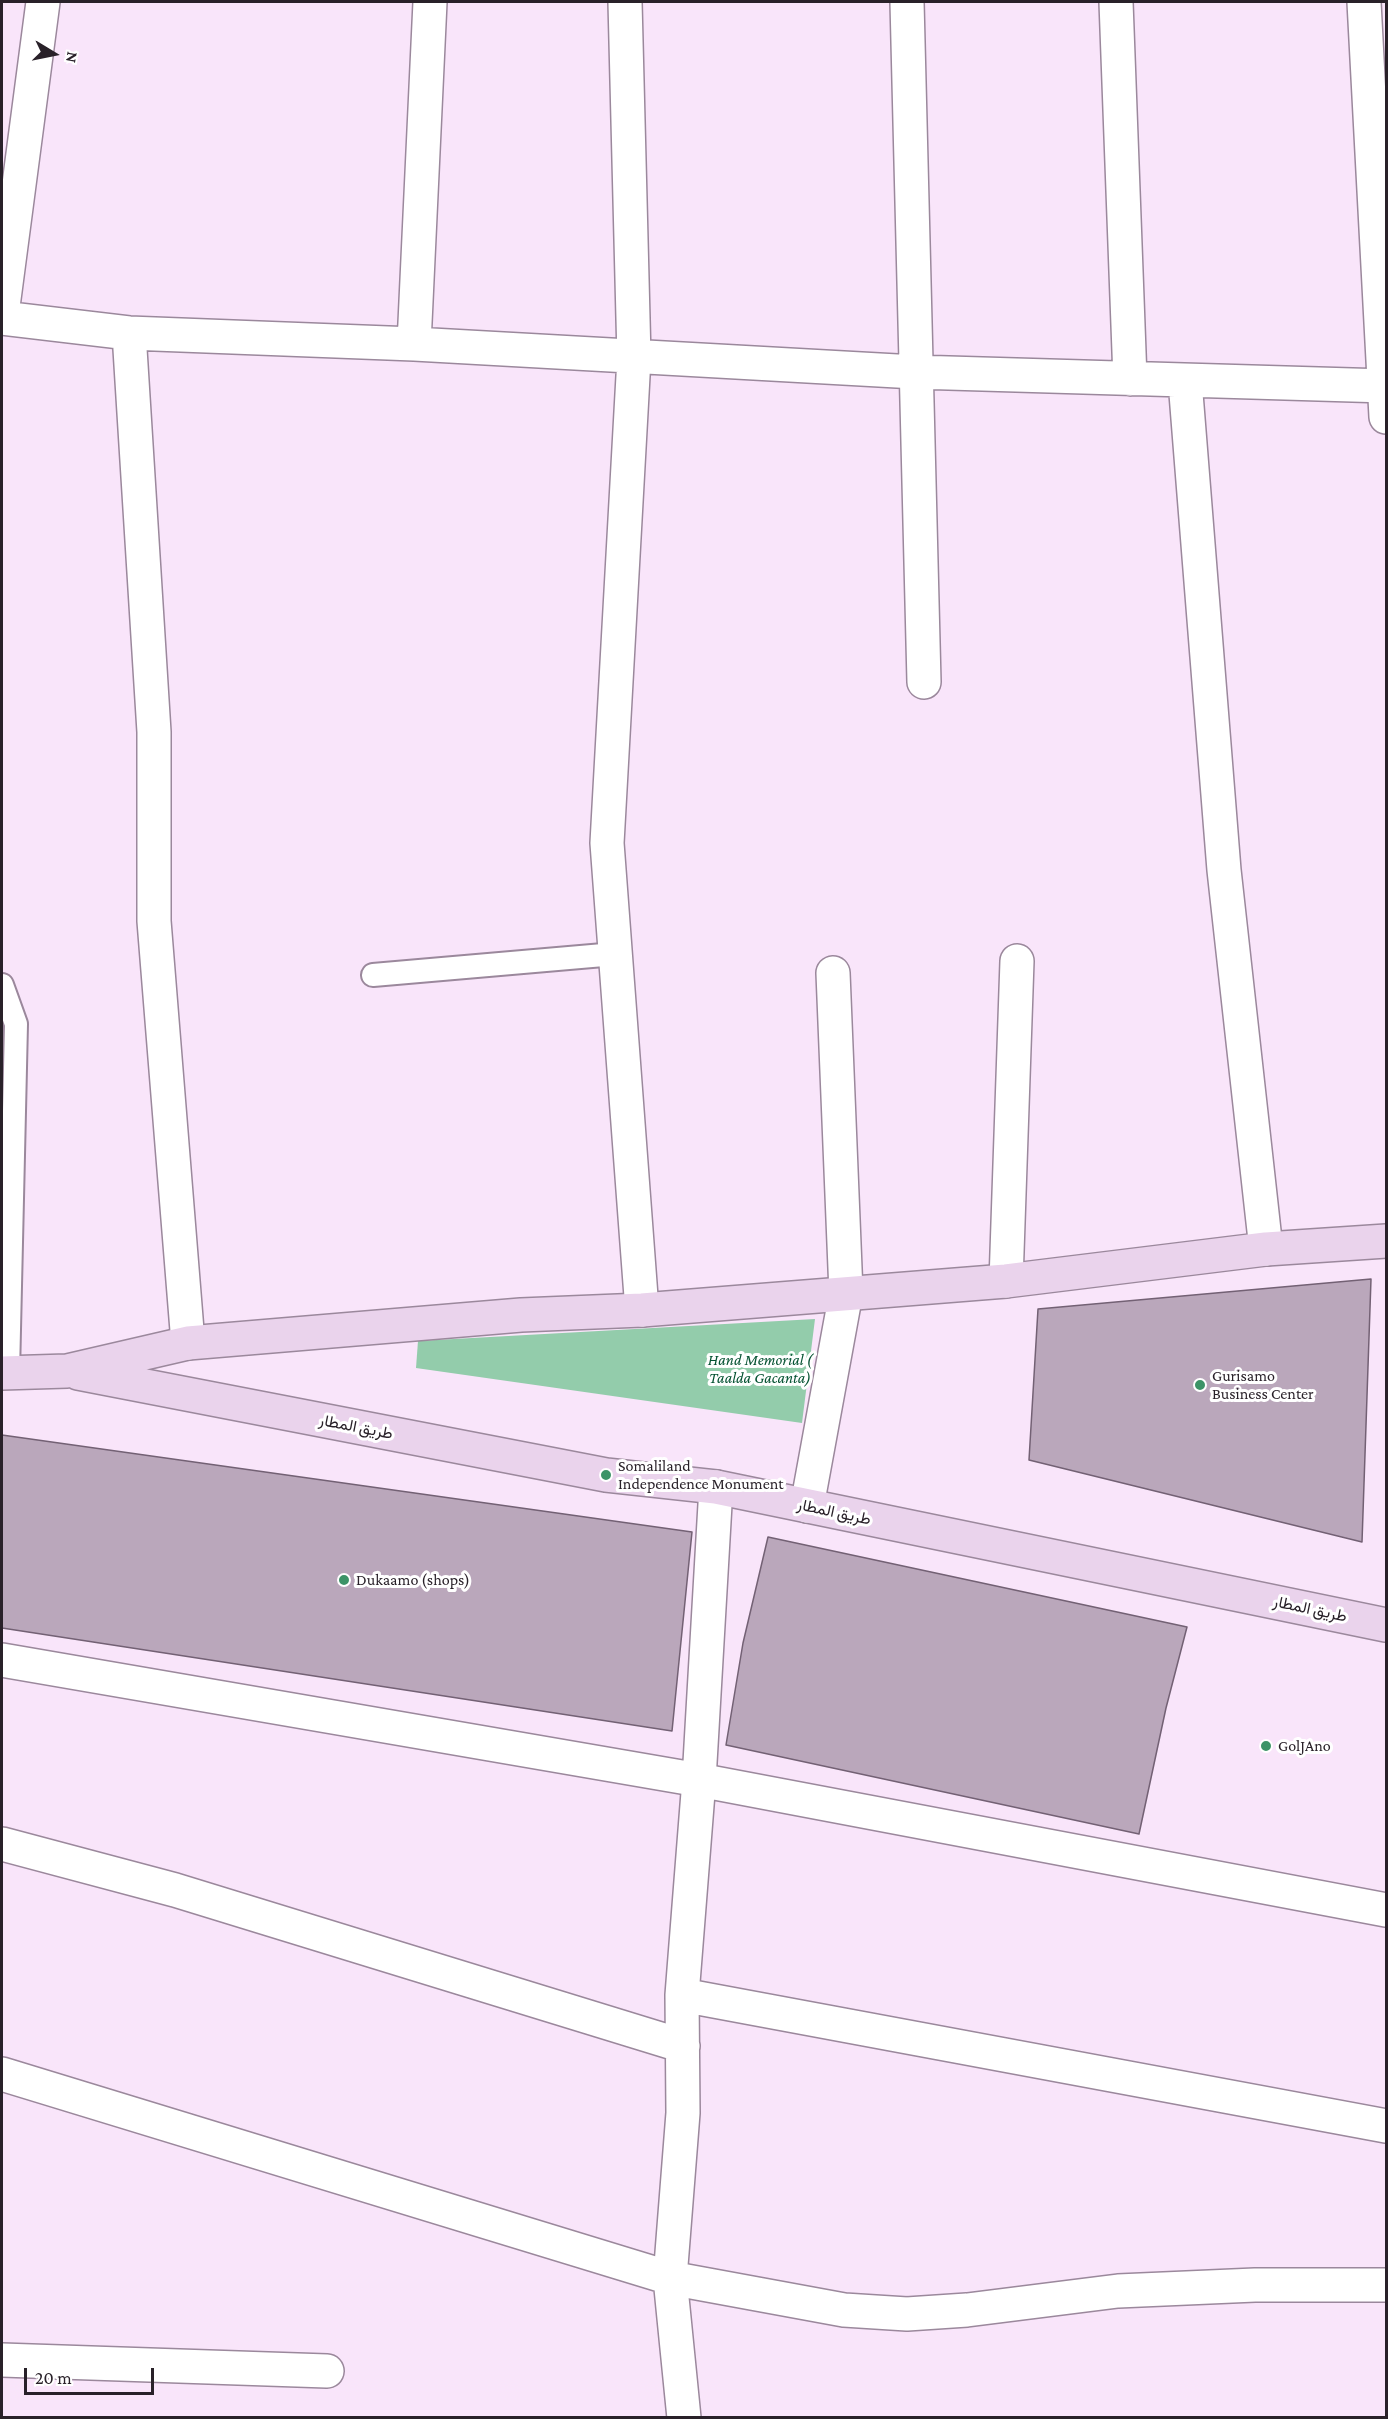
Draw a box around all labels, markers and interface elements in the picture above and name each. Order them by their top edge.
north arrow [24,24,84,84]
text: N [63,50,82,64]
park label: Hand Memorial ( Taalda Gacanta) [708,1350,812,1388]
place label: Gurisamo Business Center [1212,1366,1314,1404]
marker: Gurisamo Business Center [1193,1378,1207,1392]
street label: طريق المطار [317,1410,395,1444]
place label: Somaliland Independence Monument [618,1456,784,1494]
marker: Somaliland Independence Monument [599,1468,613,1482]
street label: طريق المطار [795,1495,873,1529]
place label: Dukaamo (shops) [356,1570,470,1590]
marker: Dukaamo (shops) [337,1573,351,1587]
street label: طريق المطار [1271,1592,1349,1626]
place label: GolJAno [1278,1736,1331,1756]
marker: GolJAno [1259,1739,1273,1753]
scale bar [27,2356,158,2394]
text: 20 m [35,2368,72,2388]

